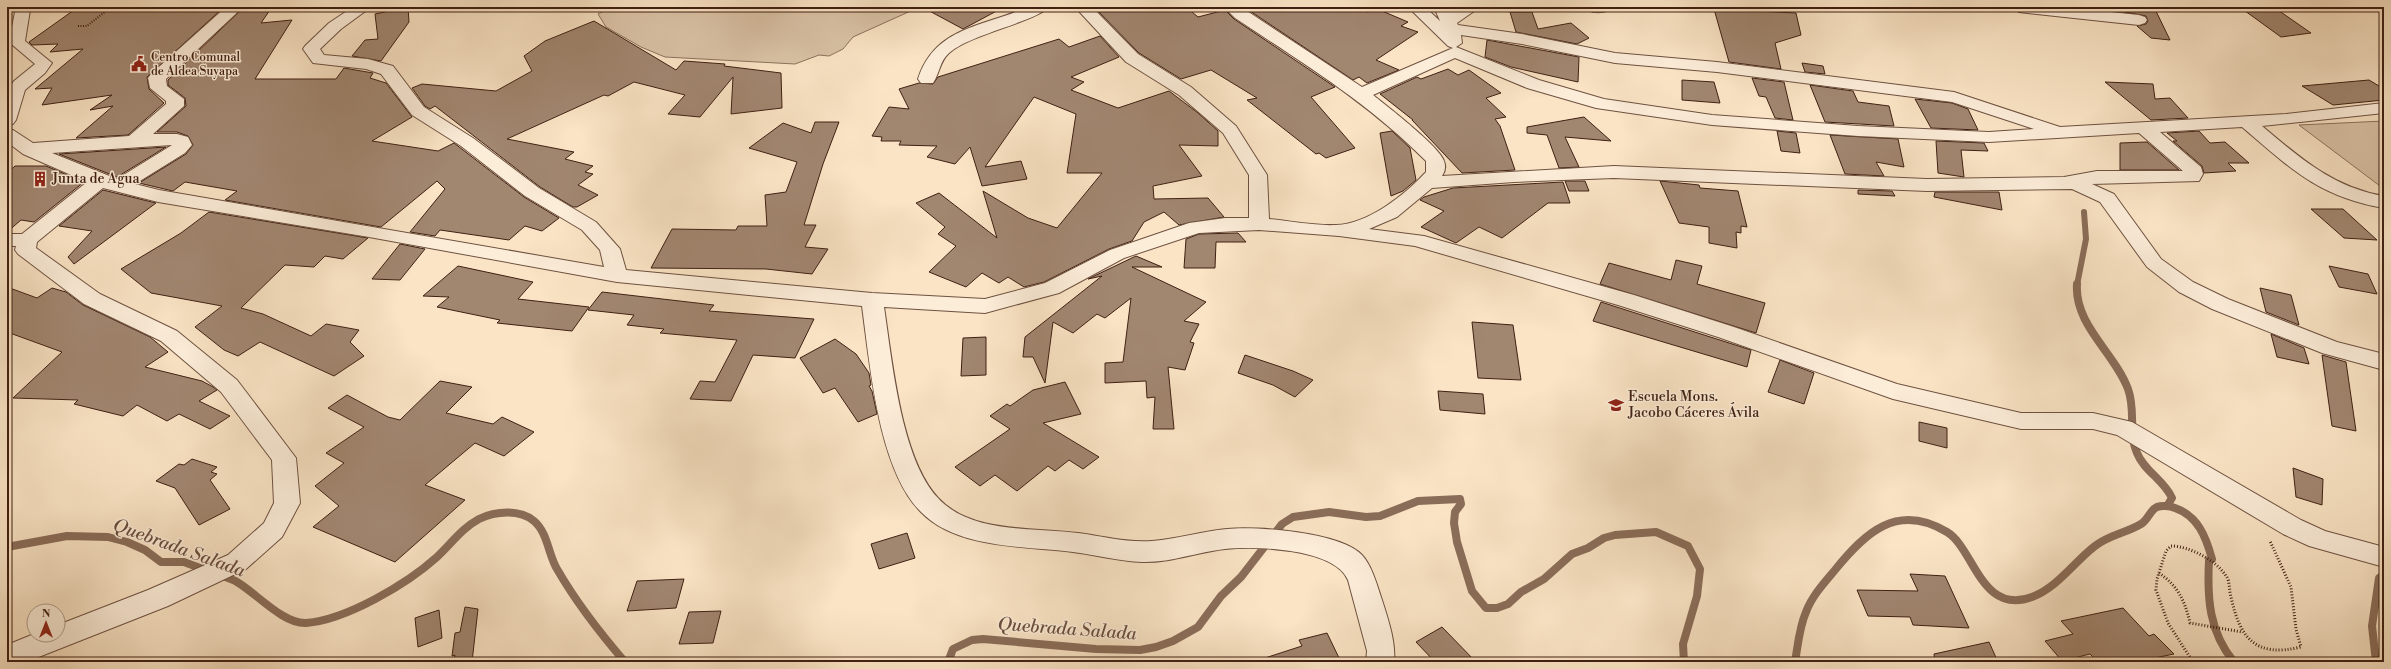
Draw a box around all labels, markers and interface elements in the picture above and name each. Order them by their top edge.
place label: Centro Comunal de Aldea Suyapa [151,50,241,79]
public building icon: Centro Comunal de Aldea Suyapa [130,55,148,73]
building icon: Junta de Agua [31,170,49,188]
place label: Junta de Agua [51,170,141,188]
place label: Escuela Mons. Jacobo Cáceres Ávila [1627,388,1760,422]
school or university icon: Escuela Mons. Jacobo Cáceres Ávila [1607,396,1625,414]
water label: Quebrada Salada [110,513,249,583]
north arrow [26,603,66,643]
text: N [42,607,51,621]
water label: Quebrada Salada [997,613,1138,645]

